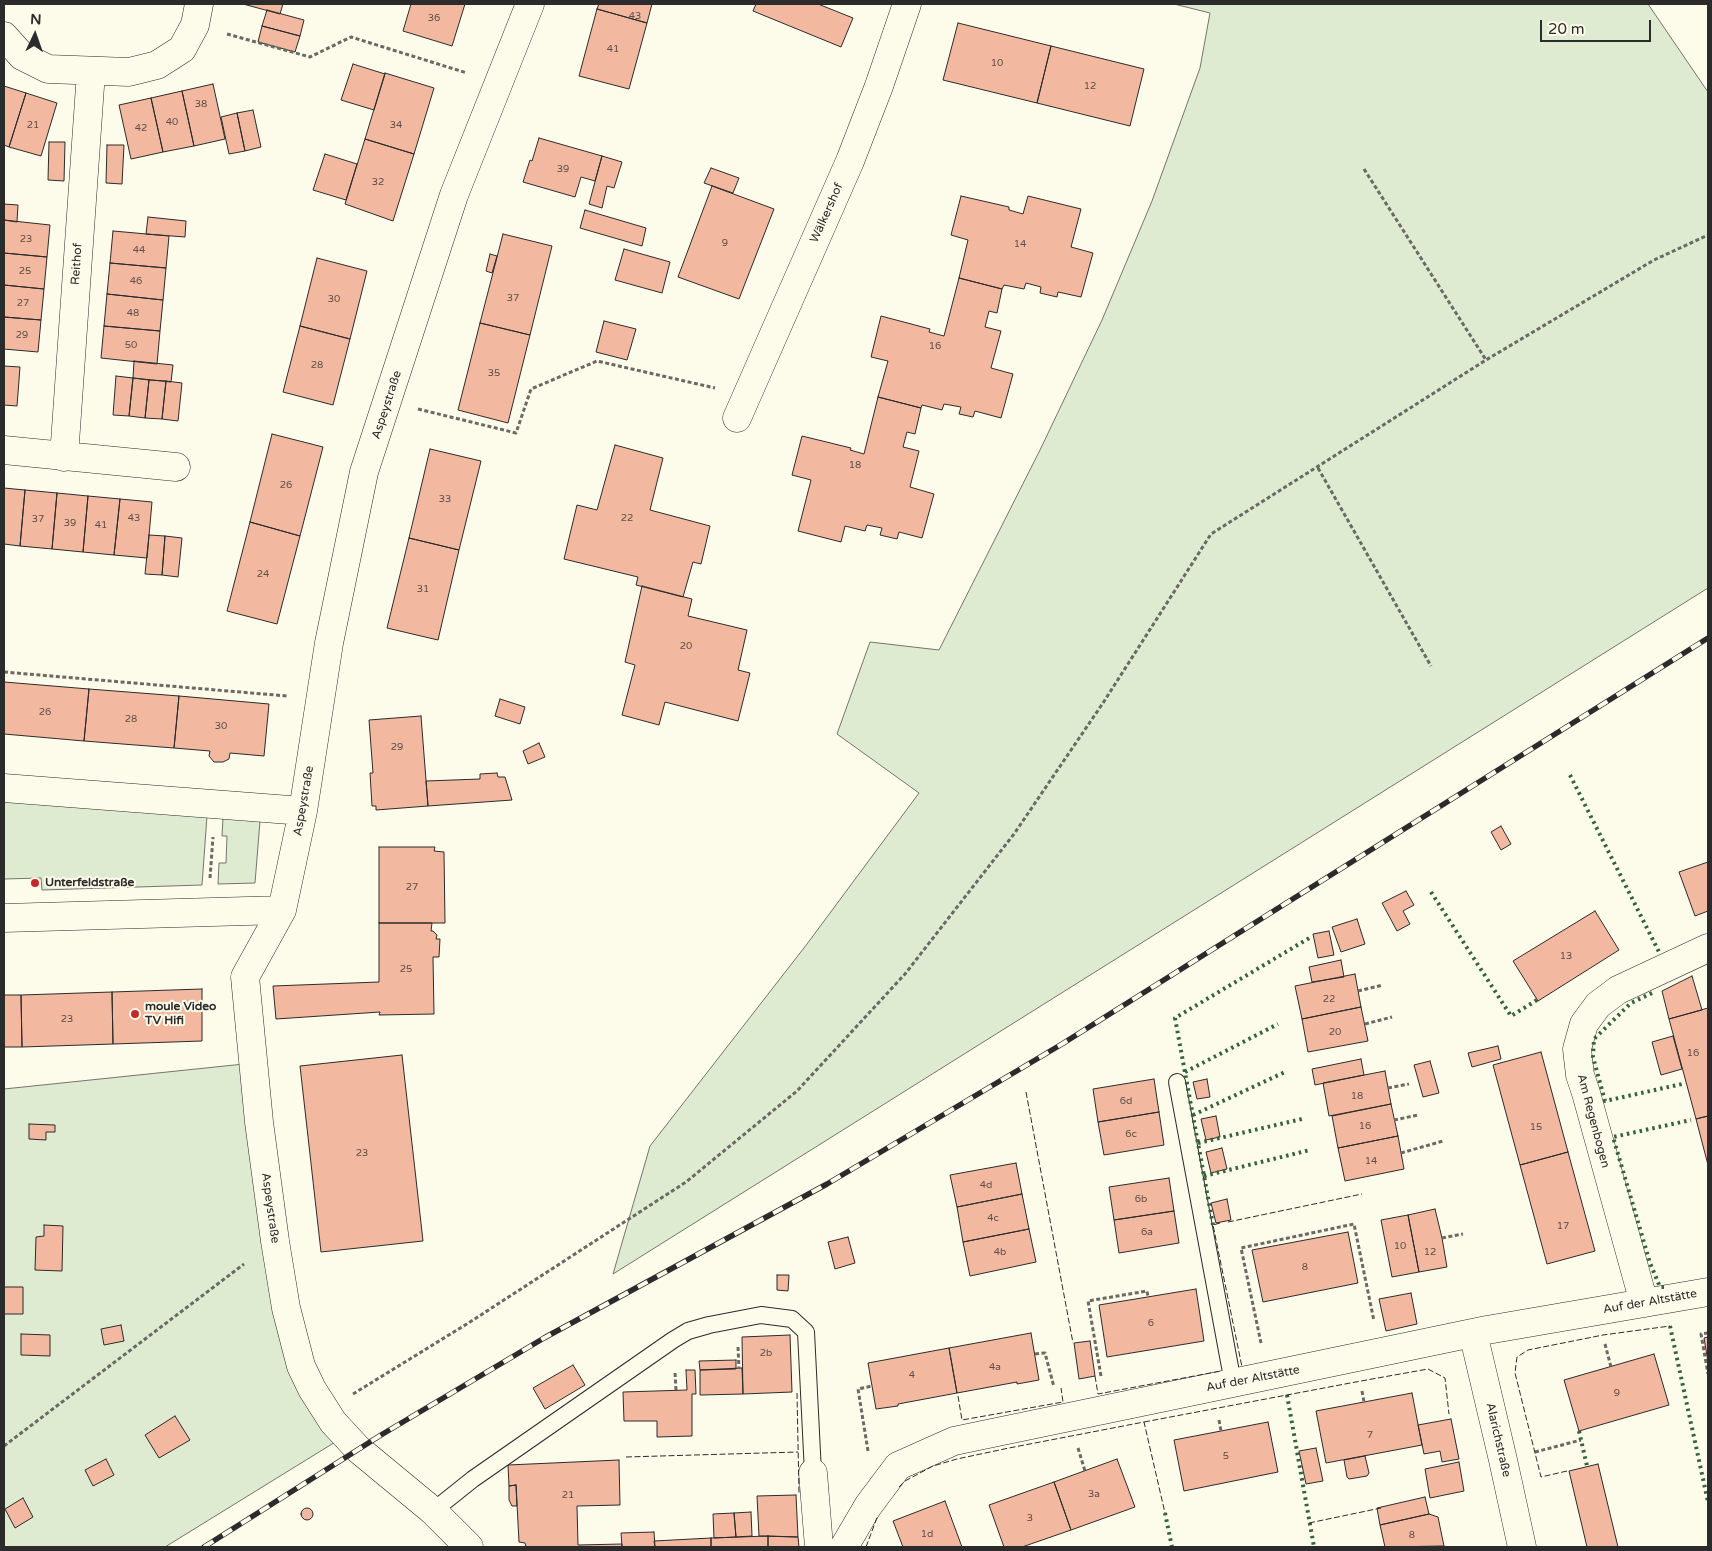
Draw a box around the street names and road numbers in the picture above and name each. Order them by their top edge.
street label: Wälkershof [807,181,847,245]
street label: Reithof [68,243,86,285]
street label: Aspeystraße [369,369,405,441]
street label: Aspeystraße [291,765,317,837]
street label: Am Regenbogen [1574,1072,1612,1170]
street label: Aspeystraße [258,1172,282,1244]
street label: Auf der Altstätte [1602,1287,1698,1317]
street label: Auf der Altstätte [1205,1363,1301,1395]
street label: Alarichstraße [1482,1402,1514,1478]

